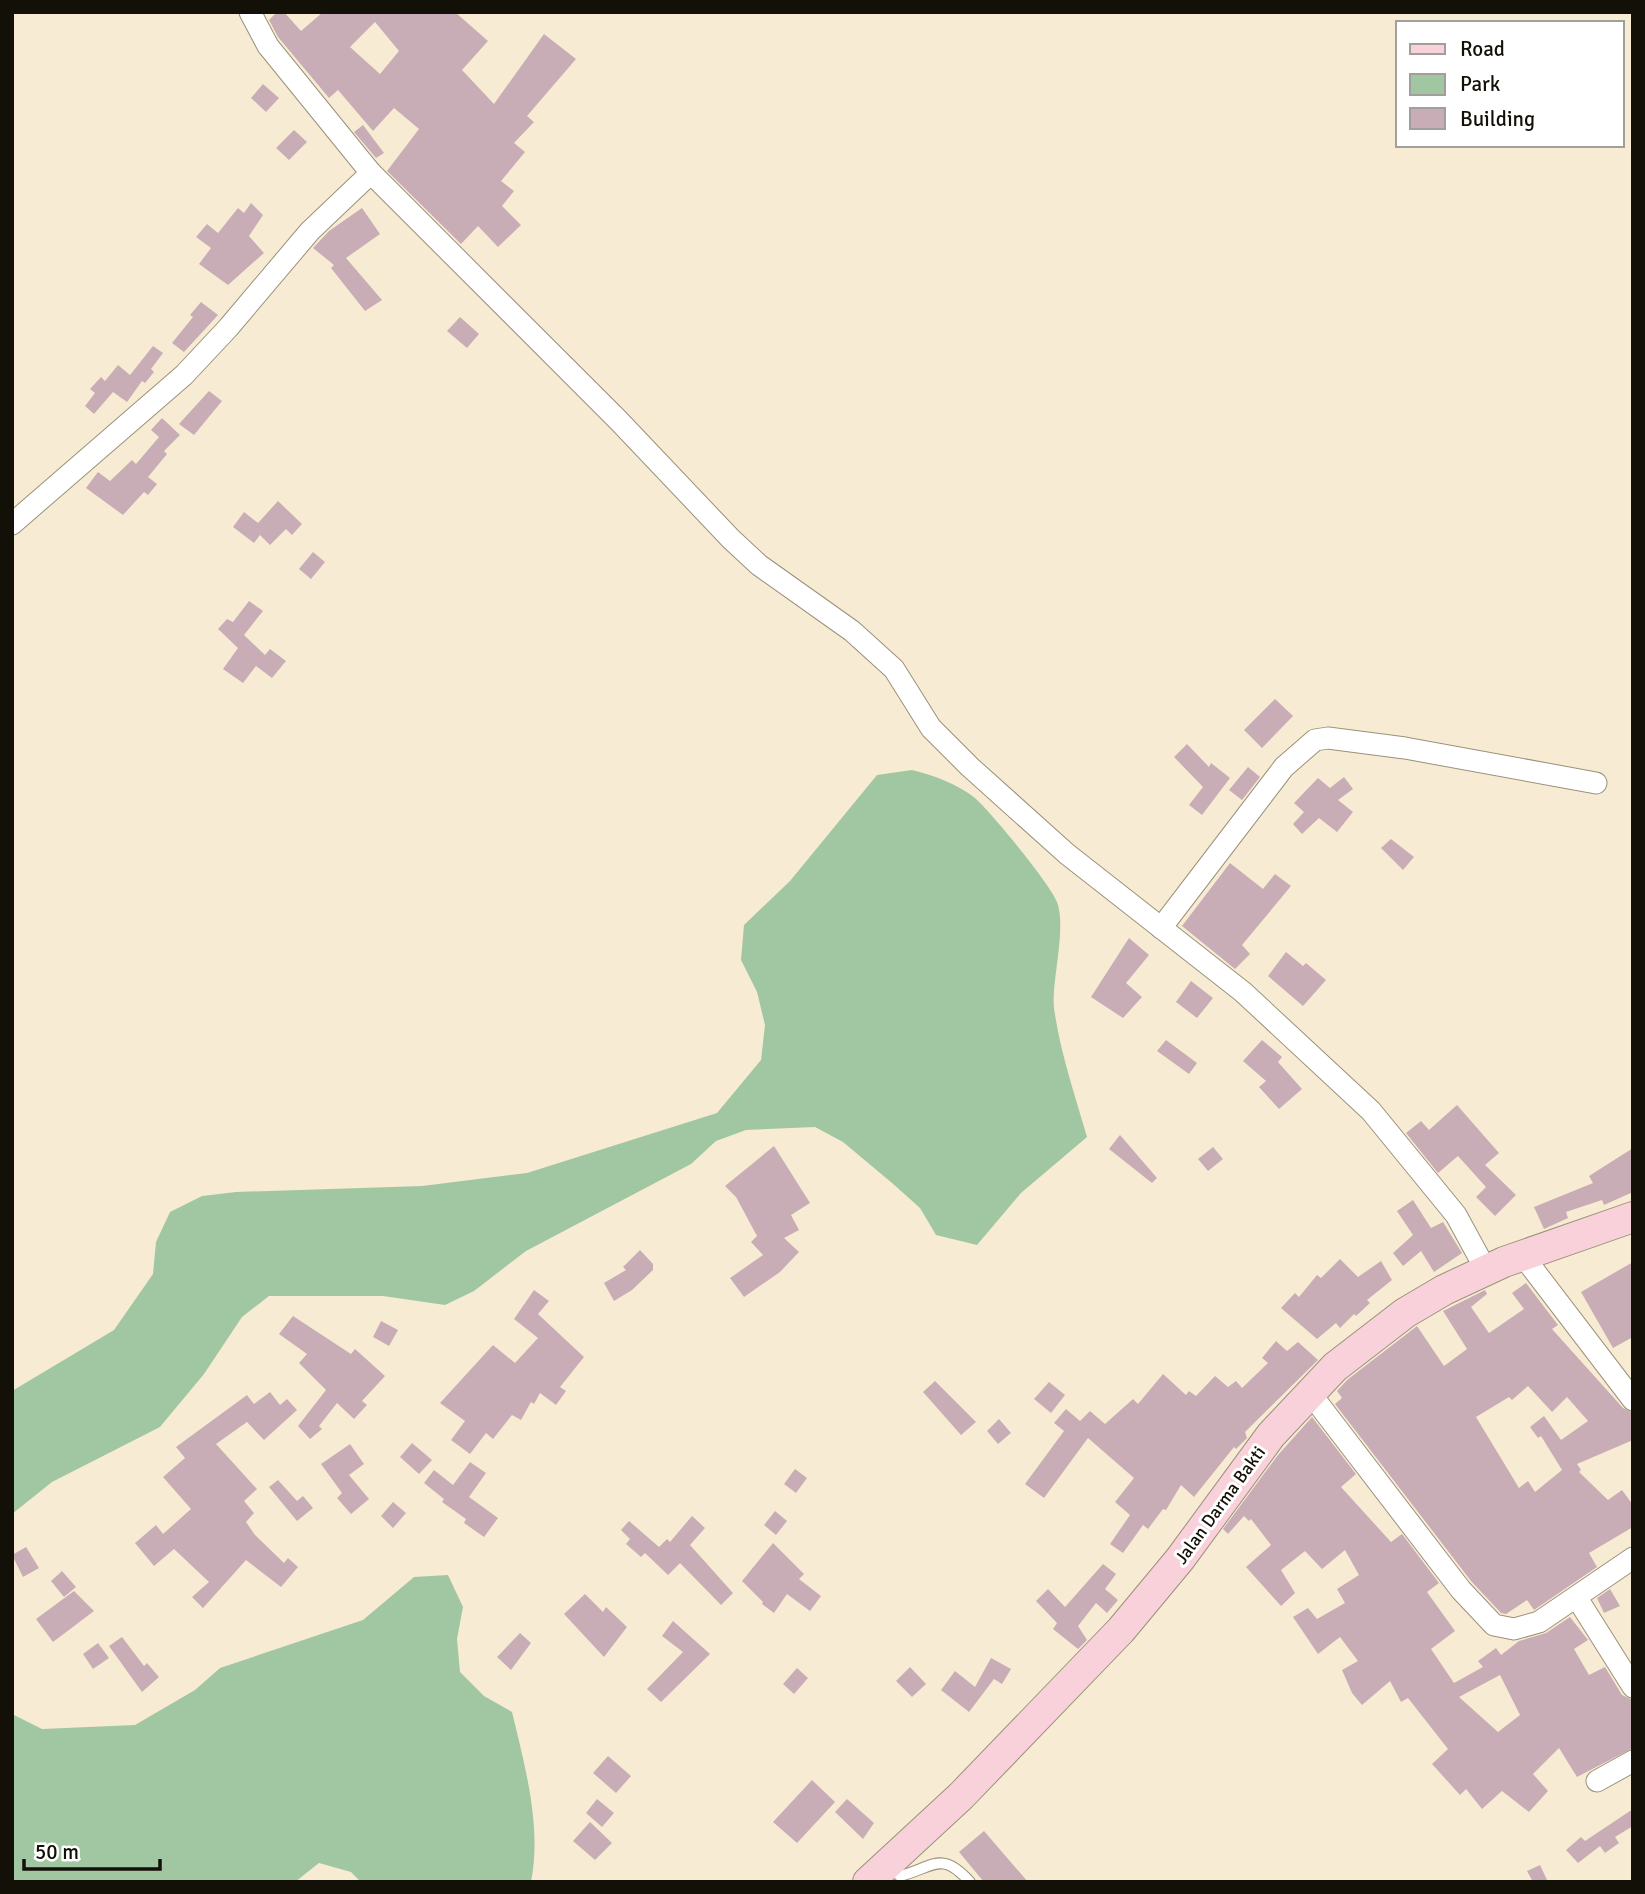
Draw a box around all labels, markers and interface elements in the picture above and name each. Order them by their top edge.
legend [1396,21,1624,147]
text: Road [1460,36,1505,62]
text: Park [1460,71,1501,97]
text: Building [1460,106,1535,132]
street label: Jalan Darma Bakti [1170,1442,1270,1568]
scale bar [24,1828,161,1872]
text: 50 m [35,1839,79,1865]

